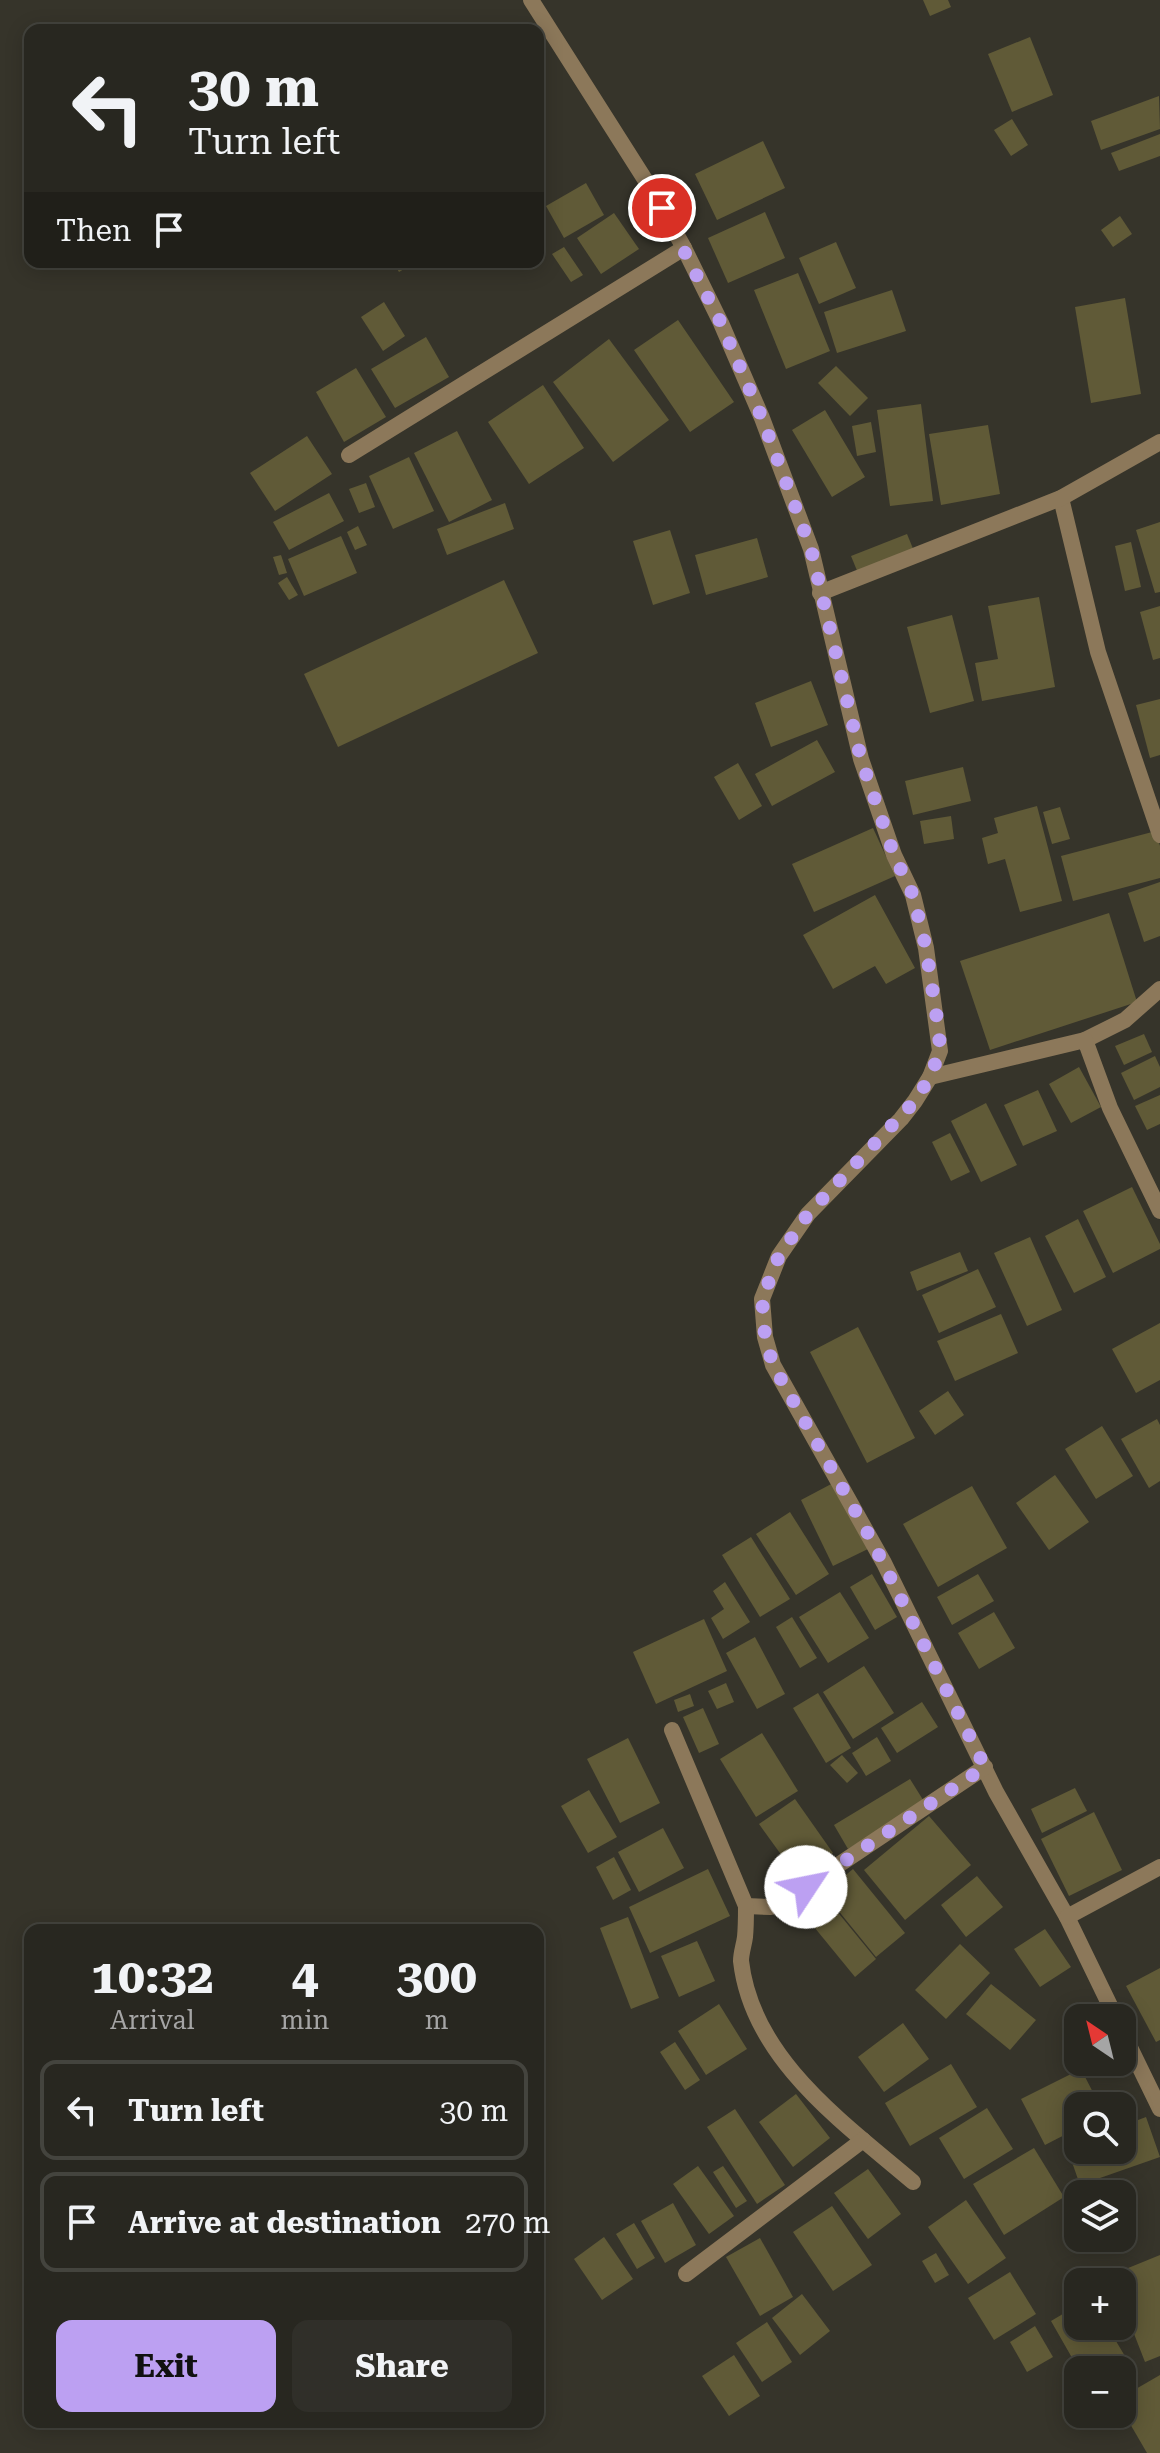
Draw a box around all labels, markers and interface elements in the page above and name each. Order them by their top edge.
text: 30 m [188,54,319,120]
icon: left [56,56,160,160]
text: Turn left [188,121,340,163]
pin [628,174,696,242]
icon: arrive [640,186,684,230]
icon: arrive [147,208,191,252]
text: Then [56,213,131,248]
position arrow [764,1845,848,1929]
text: 10:32 [91,1949,214,2005]
text: 4 [291,1949,318,2005]
text: 300 [396,1949,477,2005]
north arrow [1064,2004,1136,2076]
map controls [1064,2004,1136,2428]
text: Arrival [110,2005,195,2035]
text: min [281,2005,329,2035]
text: m [425,2005,449,2035]
icon: left [60,2088,104,2132]
button: search [1064,2092,1136,2164]
text: Turn left [128,2093,264,2128]
text: 30 m [439,2093,508,2128]
button: layers [1064,2180,1136,2252]
icon: arrive [60,2200,104,2244]
text: Arrive at destination [128,2205,441,2240]
text: 270 m [465,2205,550,2240]
button: + [1064,2268,1136,2340]
button: Exit [56,2320,276,2412]
button: Share [292,2320,512,2412]
button: − [1064,2356,1136,2428]

